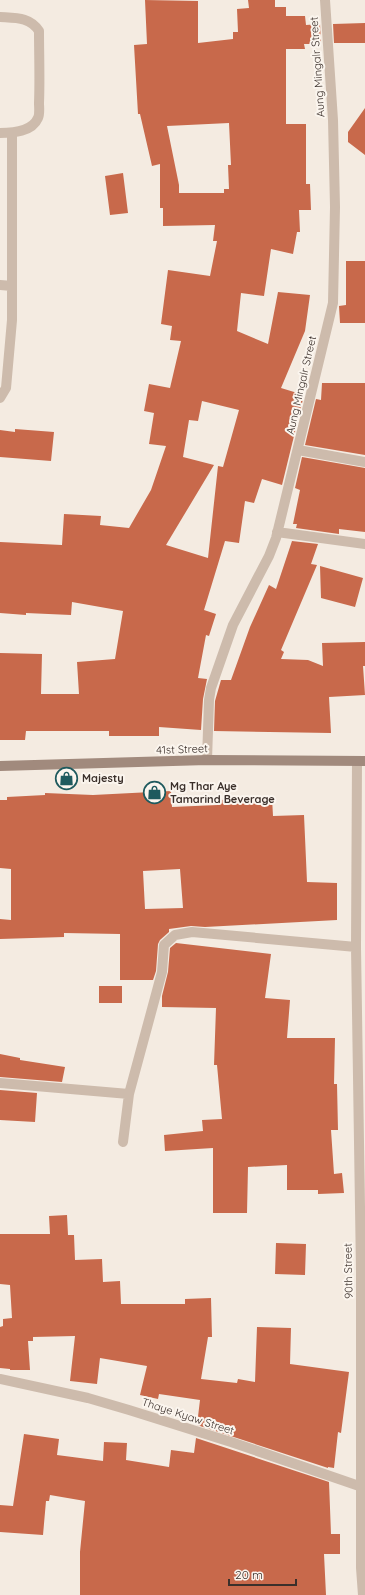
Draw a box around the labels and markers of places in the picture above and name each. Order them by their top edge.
shop icon: Majesty [54,765,80,791]
place label: Majesty [82,771,124,785]
shop icon: Mg Thar Aye Tamarind Beverage [142,779,168,805]
place label: Mg Thar Aye Tamarind Beverage [170,779,275,806]

